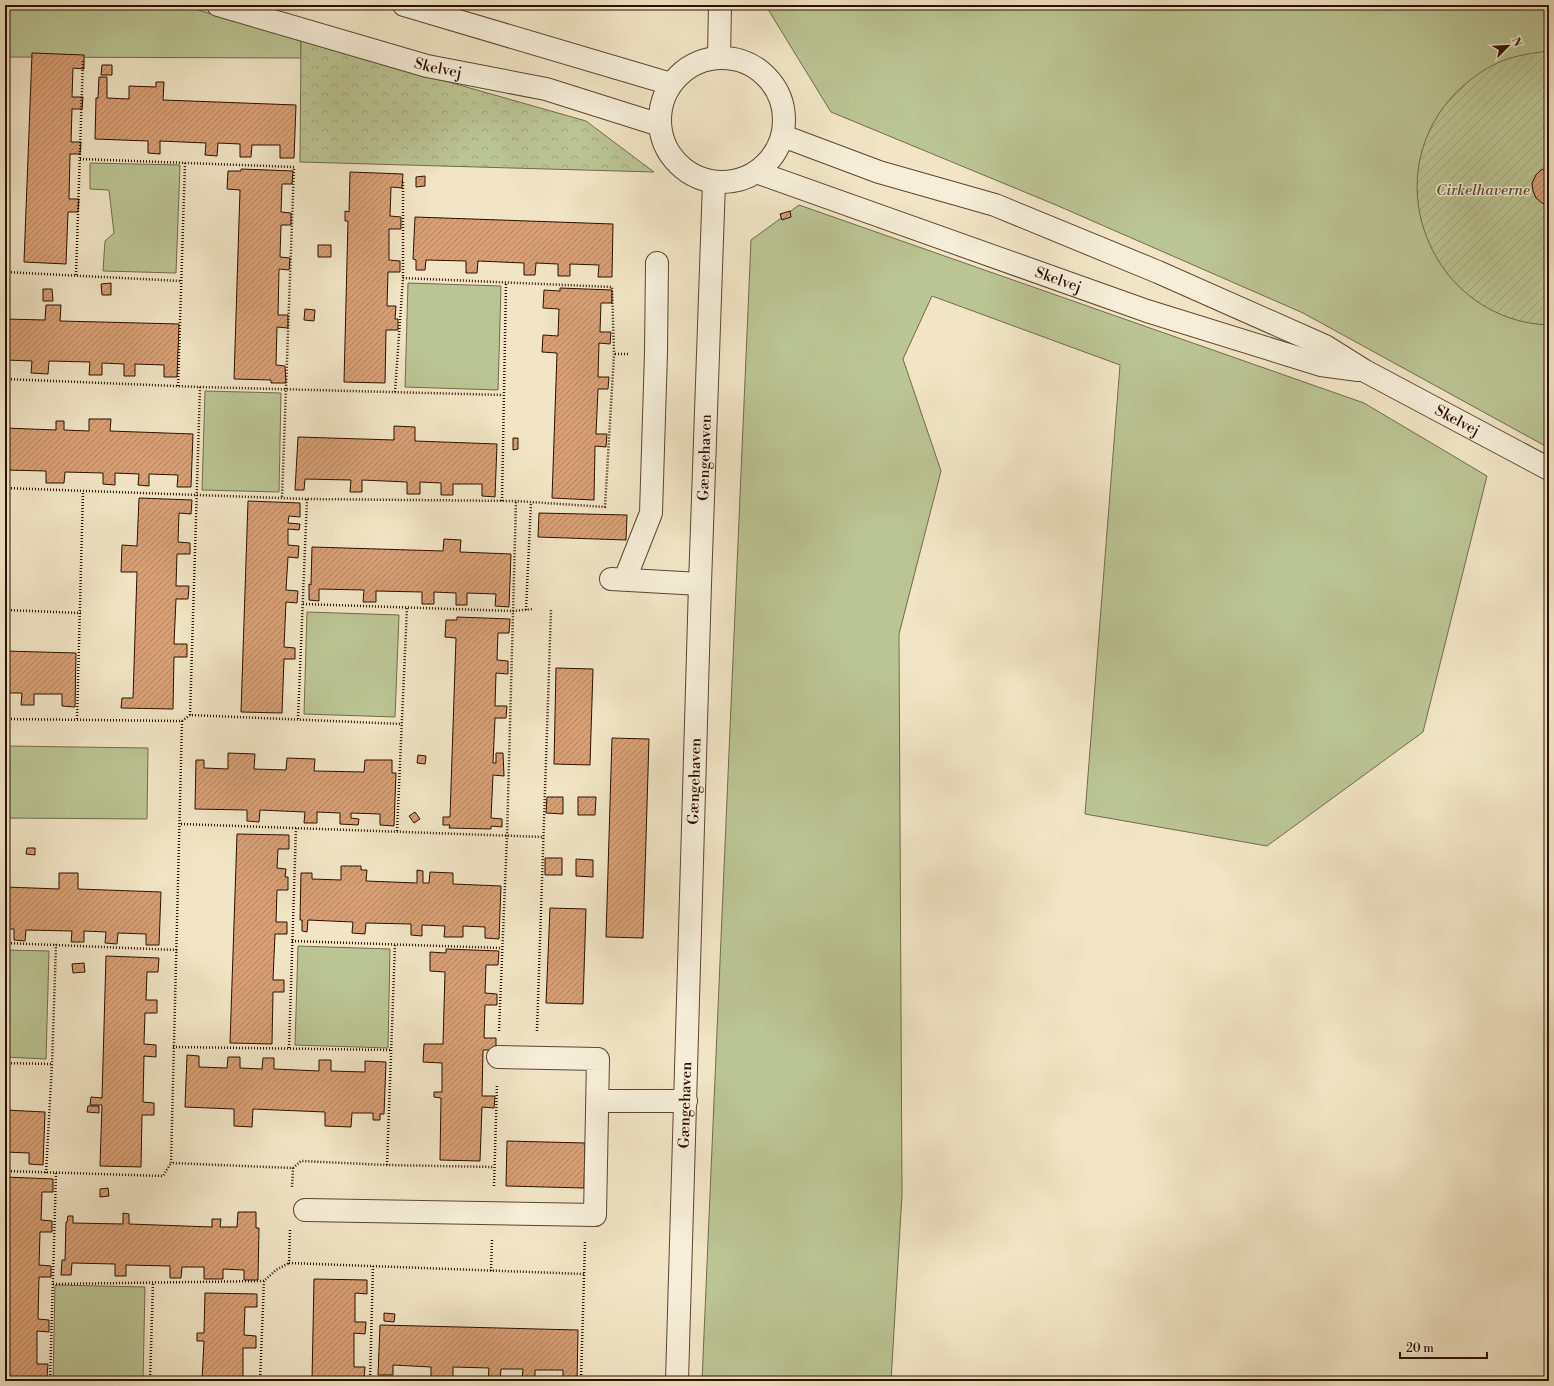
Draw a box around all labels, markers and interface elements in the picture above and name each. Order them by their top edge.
north arrow [1488,26,1528,66]
text: N [1508,36,1525,49]
street label: Skelvej [412,53,464,82]
park label: Cirkelhaverne [1436,181,1530,200]
street label: Skelvej [1033,262,1084,297]
street label: Skelvej [1432,401,1483,440]
street label: Gængehaven [693,414,715,501]
street label: Gængehaven [684,738,705,825]
street label: Gængehaven [674,1061,696,1149]
scale bar [1400,1334,1487,1360]
text: 20 m [1406,1341,1434,1356]

